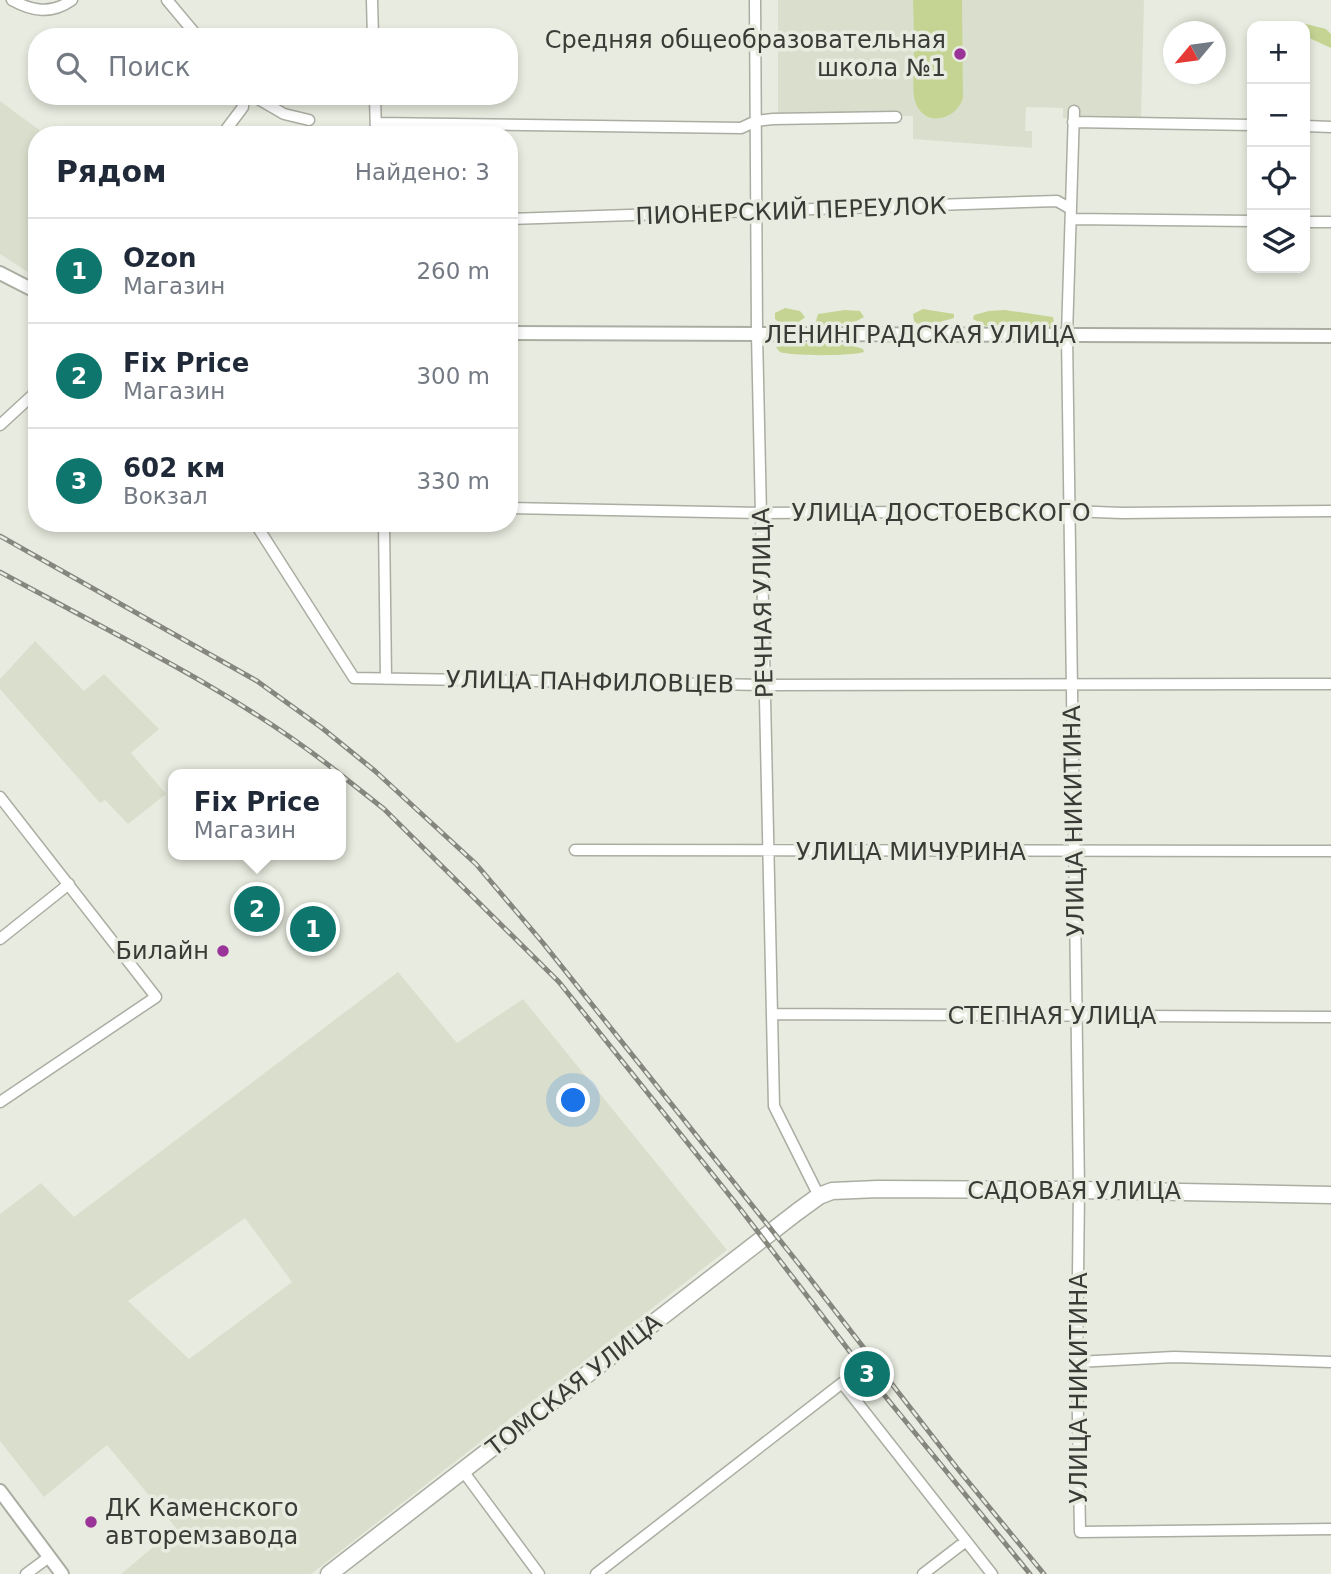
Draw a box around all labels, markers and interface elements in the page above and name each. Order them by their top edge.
north arrow [1163,21,1226,84]
map controls [1247,21,1310,273]
button: + [1247,21,1310,84]
place label: Средняя общеобразовательная школа №1 [545,26,946,82]
search box [28,28,518,105]
marker: Средняя общеобразовательная школа №1 [952,46,968,62]
icon: search [52,48,90,86]
text: Поиск [108,52,190,82]
button: − [1247,84,1310,147]
button: locate [1247,147,1310,210]
text: Рядом [56,154,167,189]
text: Найдено: 3 [355,159,490,185]
street label: ПИОНЕРСКИЙ ПЕРЕУЛОК [635,191,947,230]
button: layers [1247,210,1310,273]
text: Ozon [123,243,197,273]
text: 1 [71,258,87,284]
text: 260 m [416,258,490,284]
text: Магазин [123,273,225,299]
street label: ЛЕНИНГРАДСКАЯ УЛИЦА [764,321,1076,349]
text: Fix Price [123,348,249,378]
text: 2 [71,363,87,389]
text: 300 m [416,363,490,389]
text: Магазин [123,378,225,404]
text: 602 км [123,453,225,483]
text: 3 [71,468,87,494]
text: 330 m [416,468,490,494]
text: Вокзал [123,483,208,509]
street label: УЛИЦА ДОСТОЕВСКОГО [791,499,1091,527]
street label: РЕЧНАЯ УЛИЦА [747,507,779,699]
street label: УЛИЦА ПАНФИЛОВЦЕВ [446,665,734,699]
street label: УЛИЦА НИКИТИНА [1058,705,1090,937]
popup [168,769,346,860]
text: Fix Price [194,787,320,817]
text: Магазин [194,817,296,843]
street label: УЛИЦА МИЧУРИНА [796,838,1027,866]
pin: 2 [234,883,280,935]
pin: 1 [290,903,336,955]
place label: Билайн [116,937,209,965]
marker: Билайн [215,943,231,959]
street label: СТЕПНАЯ УЛИЦА [947,1002,1157,1030]
your location [556,1083,590,1117]
street label: САДОВАЯ УЛИЦА [967,1177,1181,1205]
street label: УЛИЦА НИКИТИНА [1065,1272,1093,1504]
street label: ТОМСКАЯ УЛИЦА [480,1308,668,1463]
pin: 3 [844,1348,890,1400]
place label: ДК Каменского авторемзавода [105,1494,298,1550]
marker: ДК Каменского авторемзавода [83,1514,99,1530]

